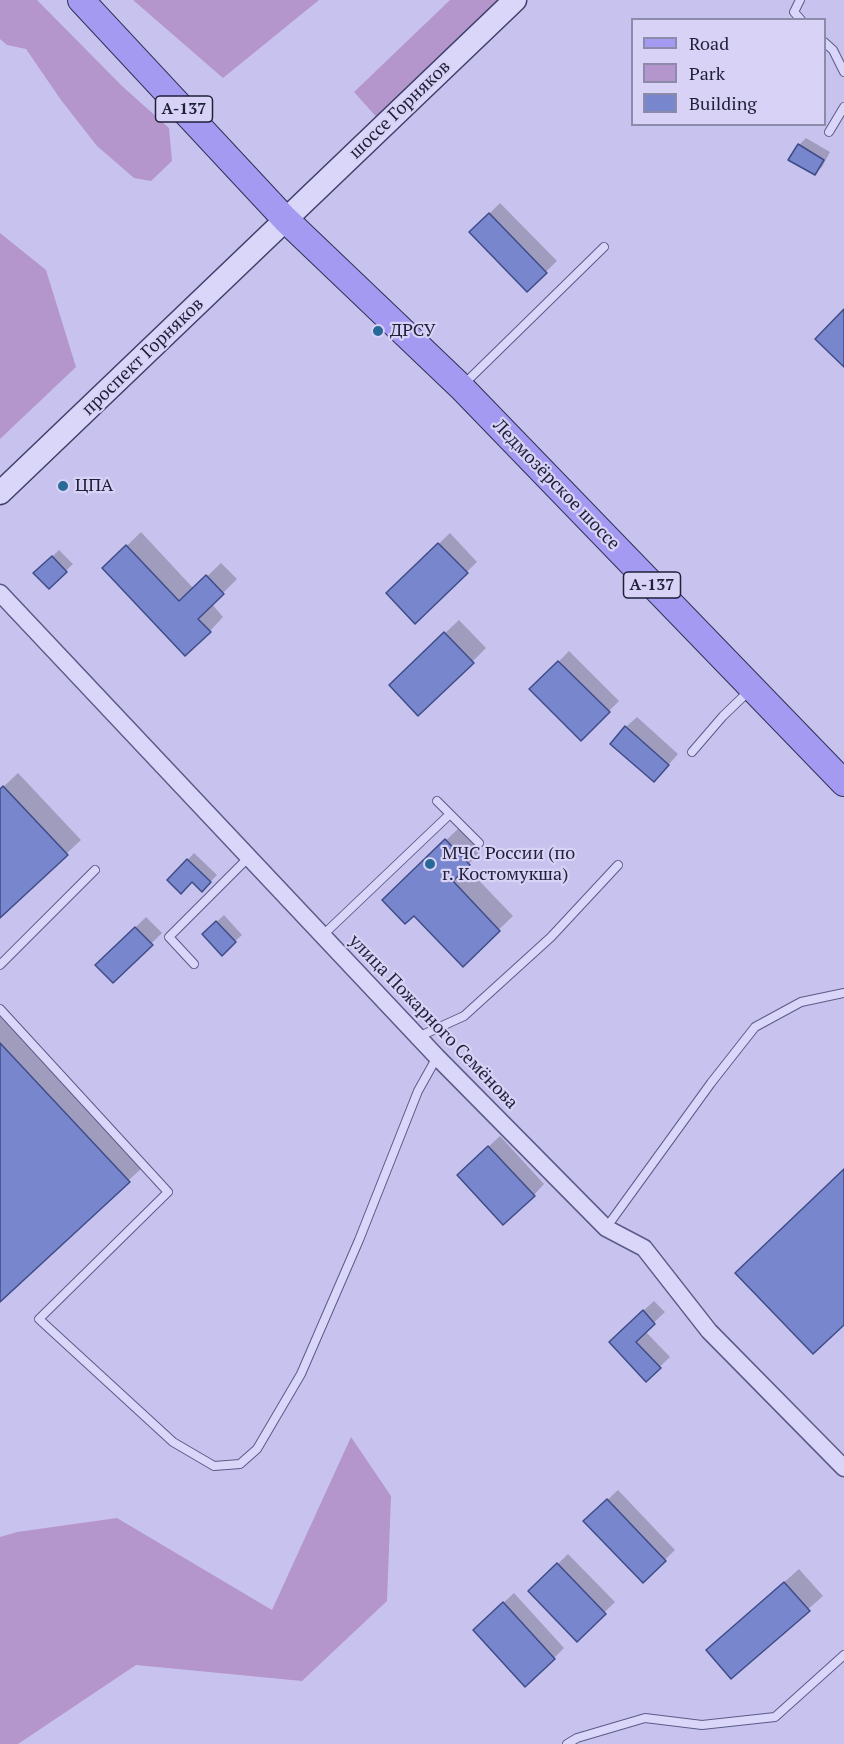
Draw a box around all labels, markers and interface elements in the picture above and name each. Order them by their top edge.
legend [631,18,826,126]
text: Road [689,31,729,55]
street label: шоссе Горняков [345,56,455,164]
text: Park [689,61,725,85]
text: Building [689,91,757,115]
road number: А-137 [156,96,213,122]
street label: проспект Горняков [78,294,208,420]
place label: ДРСУ [390,320,436,342]
marker: ДРСУ [371,324,385,338]
street label: Ледмозёрское шоссе [488,415,624,555]
place label: ЦПА [75,475,113,497]
marker: ЦПА [56,479,70,493]
road number: А-137 [624,572,680,598]
place label: МЧС России (по г. Костомукша) [442,843,575,886]
marker: МЧС России (по г. Костомукша) [423,857,437,871]
street label: улица Пожарного Семёнова [344,930,522,1114]

